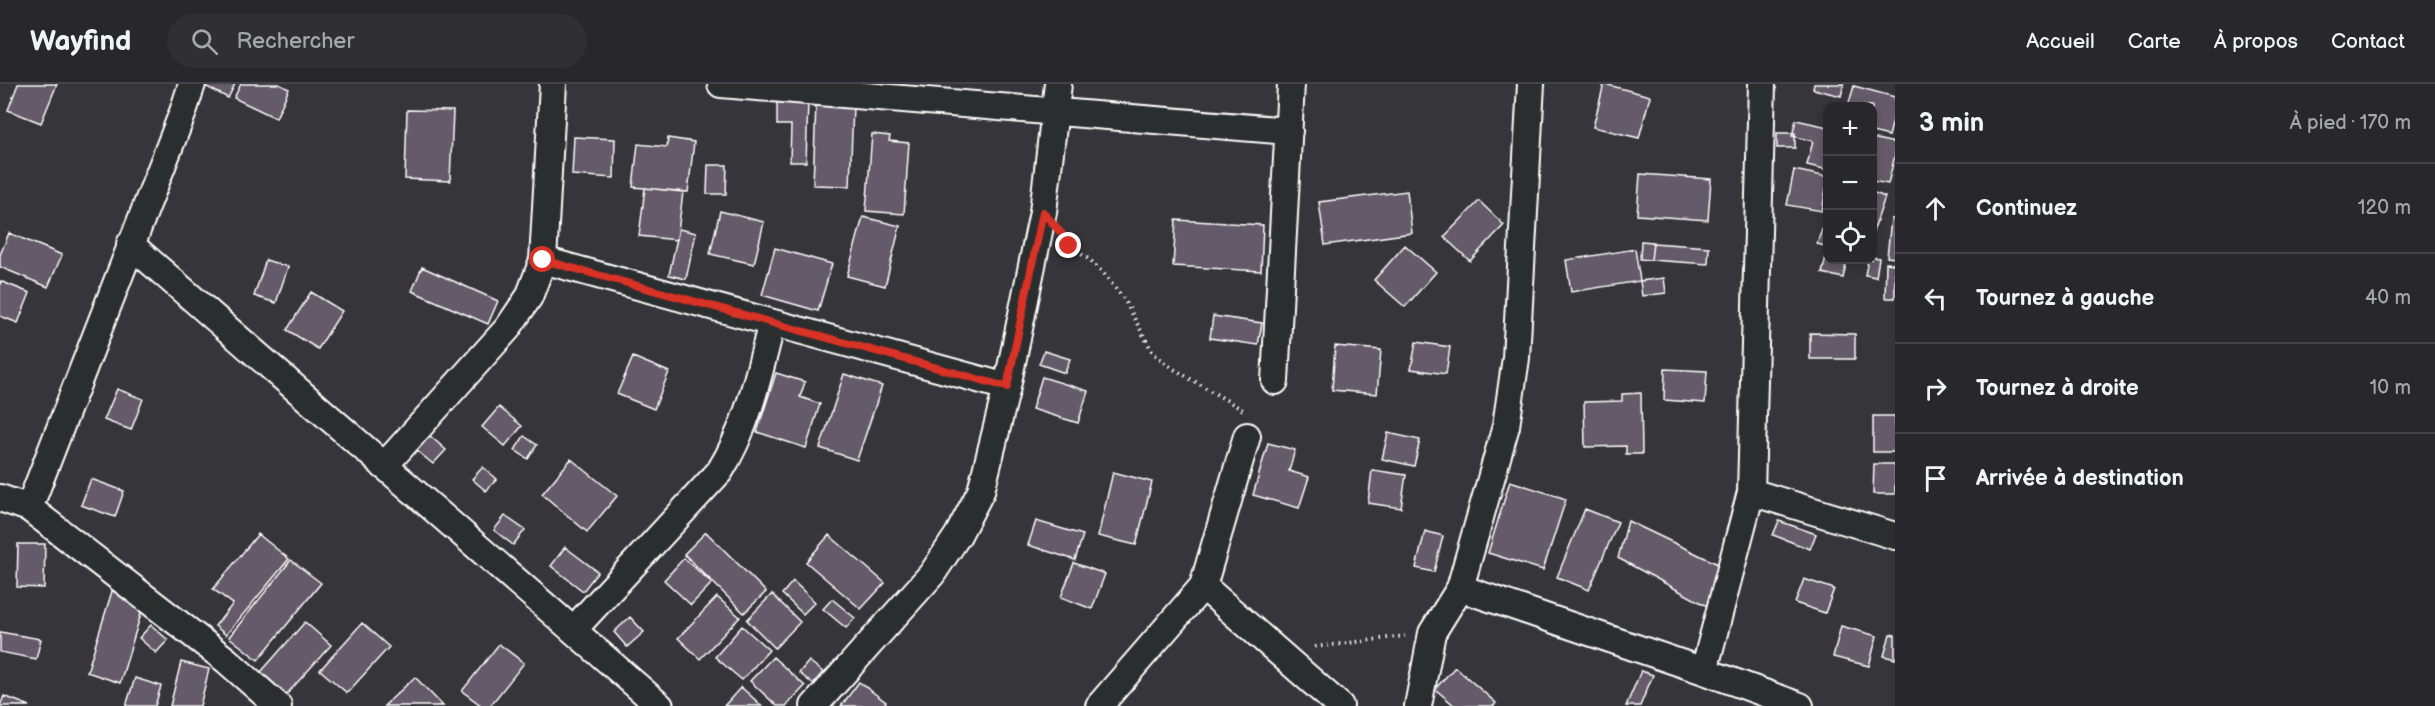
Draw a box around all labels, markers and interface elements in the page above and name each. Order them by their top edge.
search box [167,14,587,68]
text: Wayfind [30,25,131,58]
icon: search [188,25,221,58]
text: Rechercher [236,28,354,55]
text: Accueil [2026,29,2095,54]
text: Carte [2128,29,2181,54]
text: À propos [2214,29,2298,54]
text: Contact [2331,29,2405,54]
map controls [1823,102,1877,264]
button: + [1823,102,1877,156]
text: 3 min [1919,108,1984,139]
text: À pied · 170 m [2289,111,2411,135]
button: − [1823,156,1877,210]
icon: ahead [1919,192,1952,225]
text: Continuez [1976,195,2077,222]
text: 120 m [2358,196,2411,220]
button: locate [1823,210,1877,264]
route end [1055,232,1081,258]
route start [529,246,555,272]
icon: left [1919,282,1952,315]
text: Tournez à gauche [1976,285,2154,312]
text: 40 m [2365,286,2411,310]
icon: right [1919,372,1952,405]
text: Tournez à droite [1976,375,2139,402]
text: 10 m [2370,376,2411,400]
icon: arrive [1919,462,1952,495]
text: Arrivée à destination [1976,465,2184,492]

